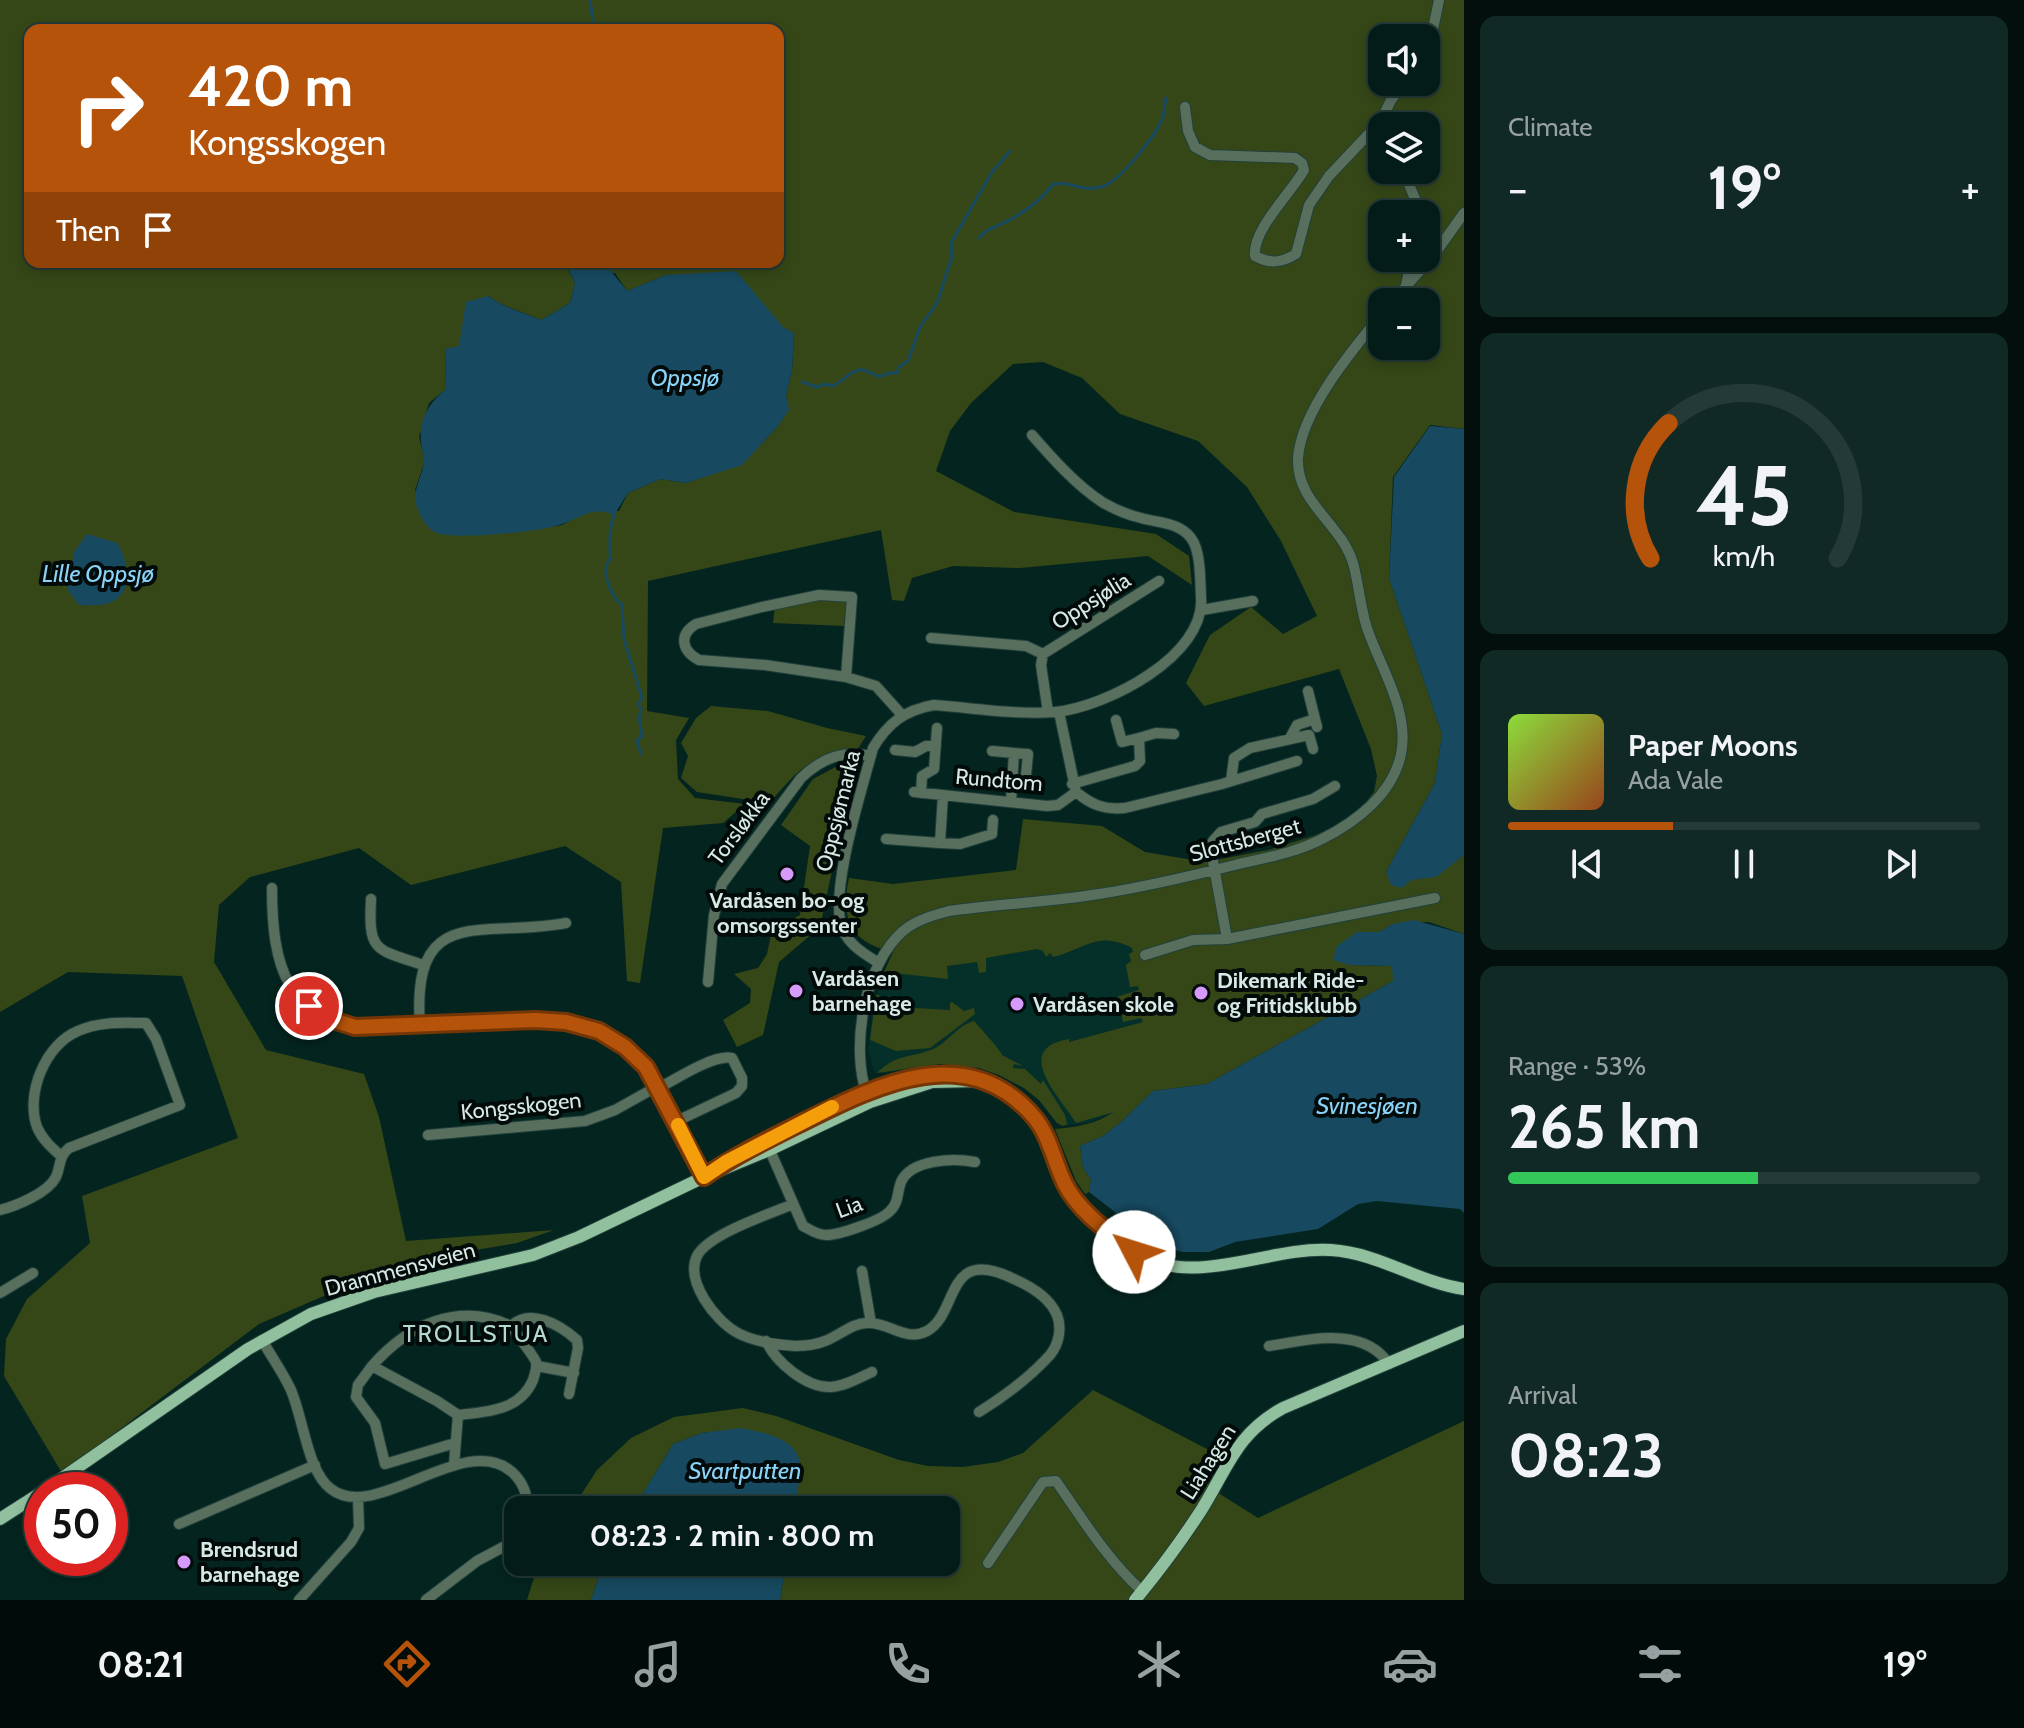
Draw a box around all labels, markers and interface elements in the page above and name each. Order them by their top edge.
map controls [1368,24,1440,360]
button: sound [1368,24,1440,96]
text: 420 m [188,52,353,120]
icon: right [56,56,160,160]
text: Climate [1508,111,1593,143]
button: layers [1368,112,1440,184]
text: Kongsskogen [188,120,386,164]
text: 19° [1707,151,1781,224]
text: − [1508,162,1527,215]
text: + [1961,162,1980,215]
button: + [1368,200,1440,272]
icon: arrive [136,208,180,252]
text: Then [56,212,120,249]
button: − [1368,288,1440,360]
water label: Oppsjø [651,363,720,392]
text: 45 [1696,445,1792,546]
text: km/h [1713,538,1775,573]
water label: Lille Oppsjø [42,559,155,588]
street label: Oppsjølia [1047,566,1136,636]
text: Paper Moons [1628,727,1798,764]
street label: Oppsjømarka [810,747,866,875]
street label: Rundtom [954,763,1044,797]
text: Ada Vale [1628,764,1723,796]
street label: Torsløkka [702,785,776,870]
street label: Slottsberget [1187,812,1304,868]
icon: previous [1565,842,1609,886]
icon: pause [1722,842,1766,886]
icon: next [1879,842,1923,886]
marker: Vardåsen bo- og omsorgssenter [778,865,796,883]
place label: Vardåsen bo- og omsorgssenter [710,887,864,939]
place label: Vardåsen barnehage [812,965,912,1017]
place label: Dikemark Ride- og Fritidsklubb [1217,967,1364,1019]
pin [275,972,343,1040]
marker: Vardåsen barnehage [787,982,805,1000]
icon: arrive [287,984,331,1028]
marker: Dikemark Ride- og Fritidsklubb [1192,984,1210,1002]
place label: Vardåsen skole [1033,991,1174,1018]
marker: Vardåsen skole [1008,995,1026,1013]
text: Range · 53% [1508,1050,1646,1082]
street label: Kongsskogen [459,1086,583,1126]
text: 265 km [1508,1090,1700,1163]
water label: Svinesjøen [1316,1091,1418,1120]
street label: Lia [832,1190,866,1224]
position arrow [1092,1210,1176,1294]
street label: Drammensveien [322,1236,478,1302]
district label: TROLLSTUA [403,1319,549,1348]
text: Arrival [1508,1379,1577,1411]
text: 08:23 [1508,1419,1664,1492]
street label: Liahagen [1174,1420,1242,1504]
water label: Svartputten [689,1456,801,1485]
speed limit sign: 50 [24,1472,128,1576]
text: 08:23 · 2 min · 800 m [590,1517,874,1554]
place label: Brendsrud barnehage [200,1536,300,1588]
marker: Brendsrud barnehage [175,1553,193,1571]
icon: directions [379,1636,435,1692]
icon: music [630,1636,686,1692]
icon: phone [880,1636,936,1692]
icon: climate [1131,1636,1187,1692]
icon: car [1382,1636,1438,1692]
icon: filters [1632,1636,1688,1692]
text: 08:21 [97,1642,185,1686]
text: 19° [1883,1642,1927,1686]

